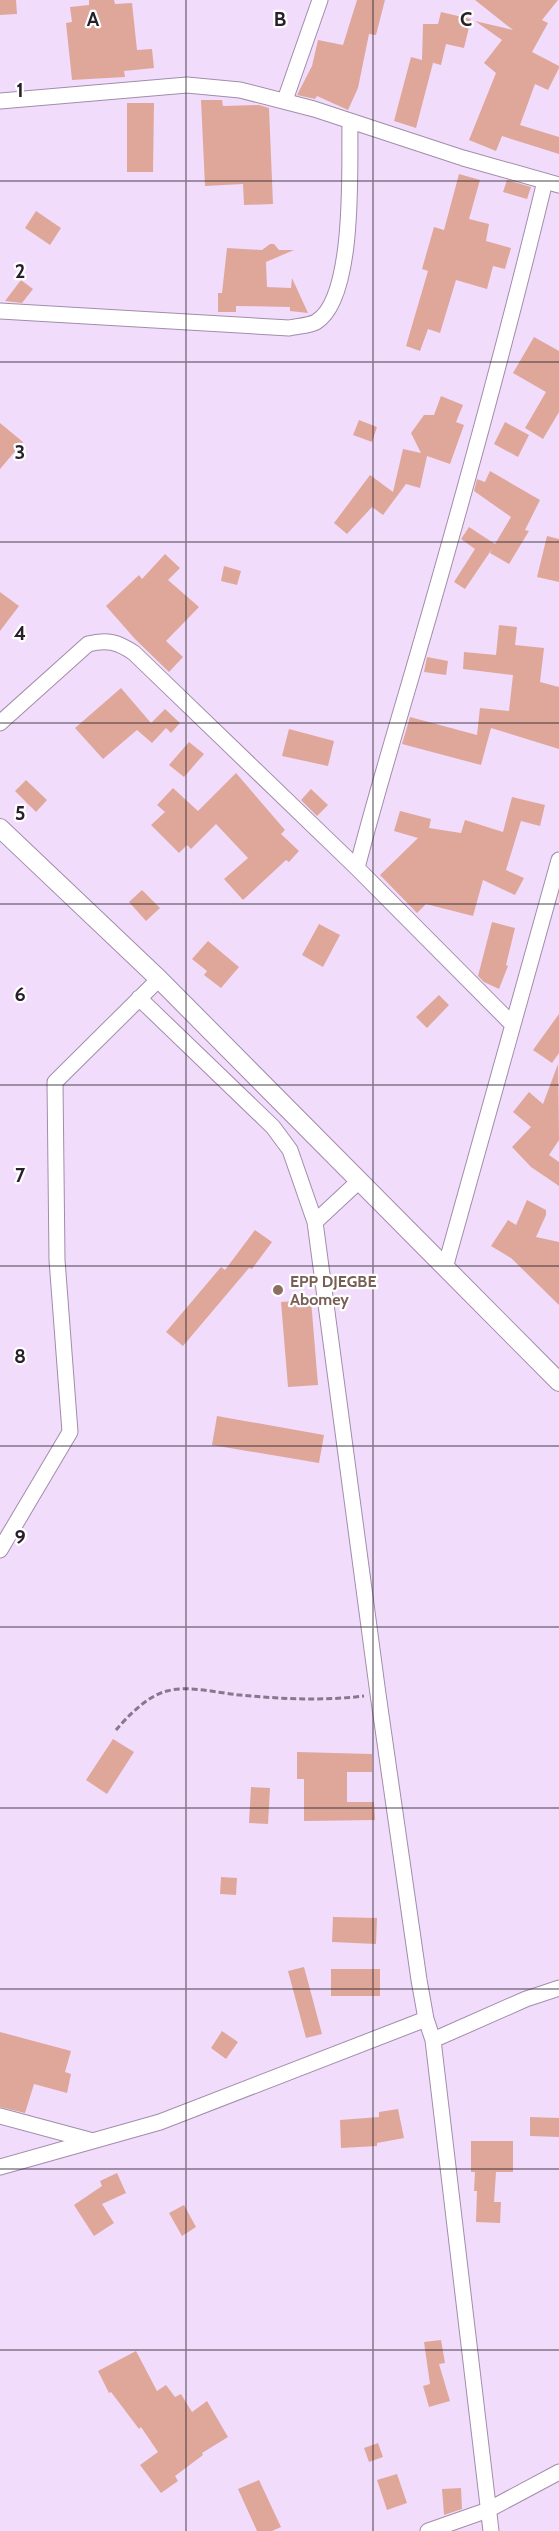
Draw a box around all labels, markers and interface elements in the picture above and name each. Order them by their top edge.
text: A [87,7,100,31]
text: B [274,7,286,31]
text: C [460,7,472,31]
text: 1 [16,78,24,102]
text: 2 [15,259,25,283]
text: 3 [15,440,25,464]
text: 4 [14,621,26,645]
text: 5 [15,801,25,825]
text: 6 [14,982,26,1006]
text: 7 [15,1163,26,1187]
place label: EPP DJEGBE Abomey [290,1272,376,1309]
marker: EPP DJEGBE Abomey [271,1283,285,1297]
text: 8 [14,1344,26,1368]
text: 9 [14,1525,26,1549]

